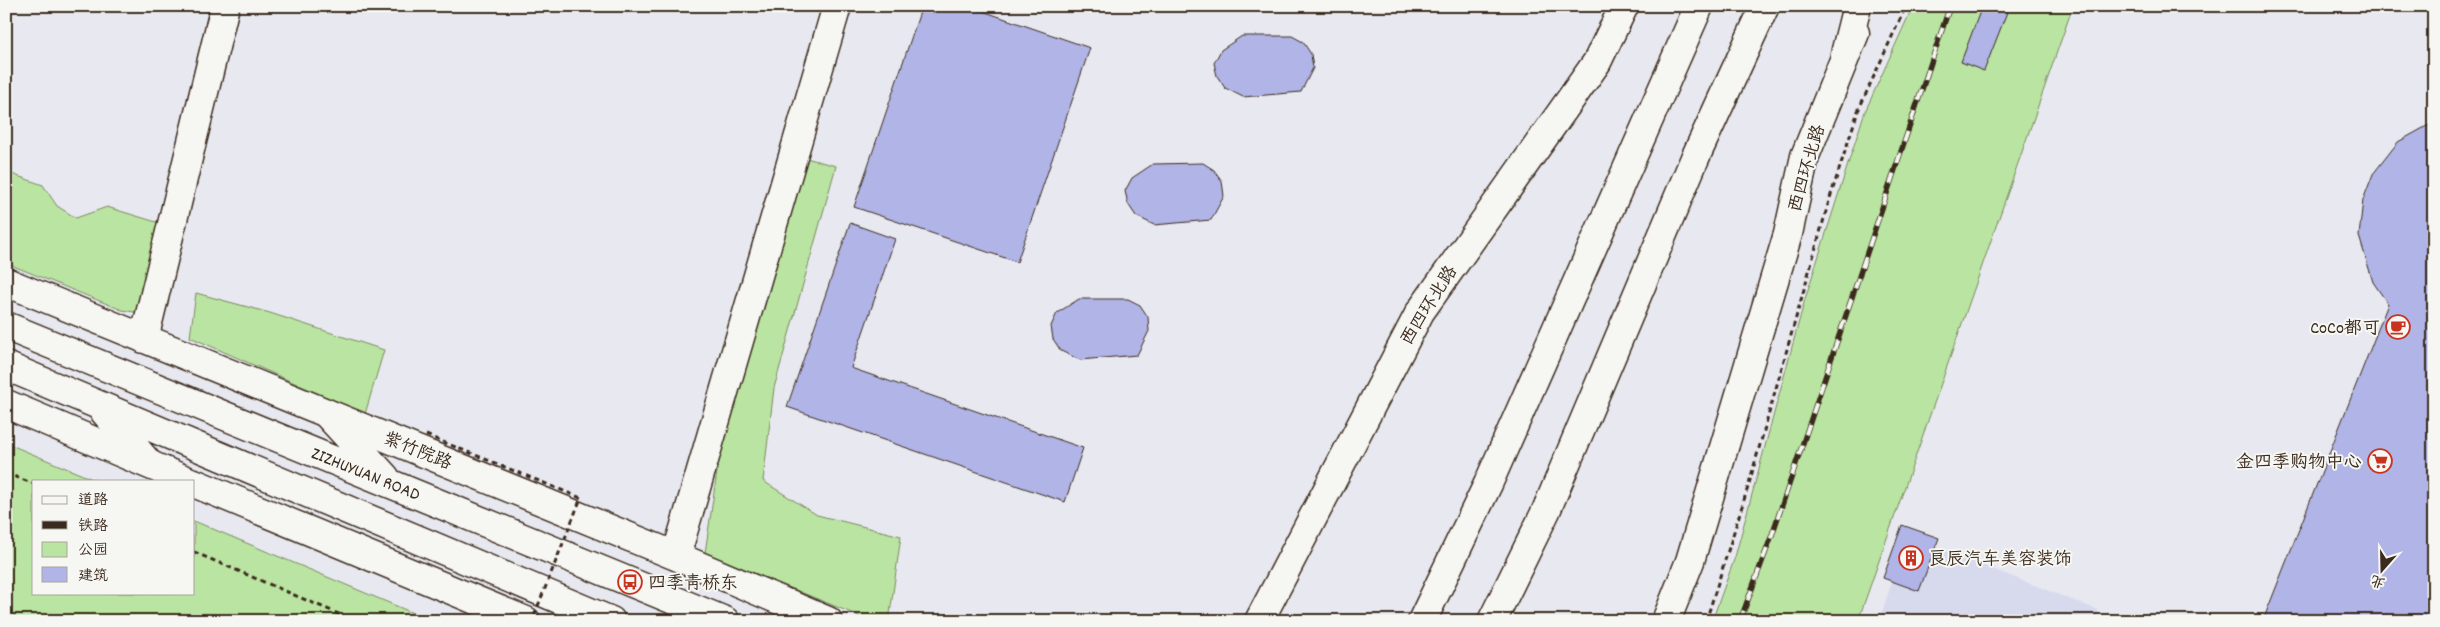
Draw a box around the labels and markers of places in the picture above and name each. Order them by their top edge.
cafe icon: CoCo都可 [2385,314,2411,340]
place label: CoCo都可 [2310,317,2380,342]
supermarket icon: 金四季购物中心 [2367,448,2393,474]
place label: 金四季购物中心 [2236,451,2362,476]
building icon: 良辰汽车美容装饰 [1898,545,1924,571]
place label: 良辰汽车美容装饰 [1928,548,2072,573]
bus stop icon: 四季青桥东 [617,569,643,595]
place label: 四季青桥东 [648,572,738,597]

